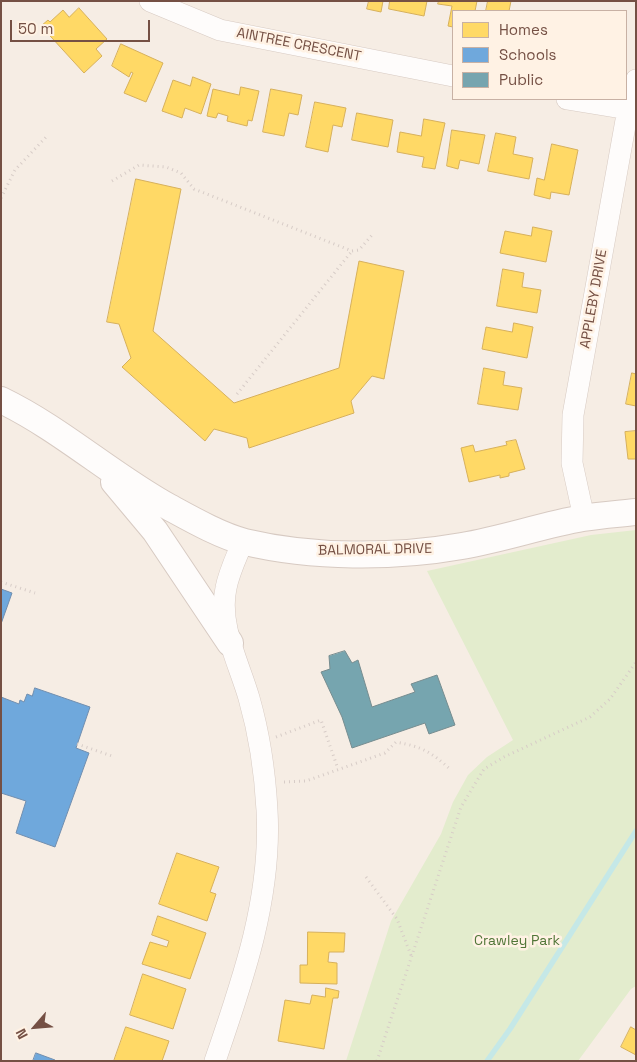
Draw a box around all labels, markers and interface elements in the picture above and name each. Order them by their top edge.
scale bar [12,10,152,42]
legend [452,10,627,100]
text: 50 m [18,19,53,38]
text: Homes [499,20,548,39]
street label: AINTREE CRESCENT [235,25,363,65]
text: Schools [499,45,556,64]
text: Public [499,70,543,89]
street label: APPLEBY DRIVE [577,248,611,350]
street label: BALMORAL DRIVE [318,541,432,559]
park label: Crawley Park [474,933,560,949]
north arrow [10,1002,60,1052]
text: N [11,1026,32,1042]

